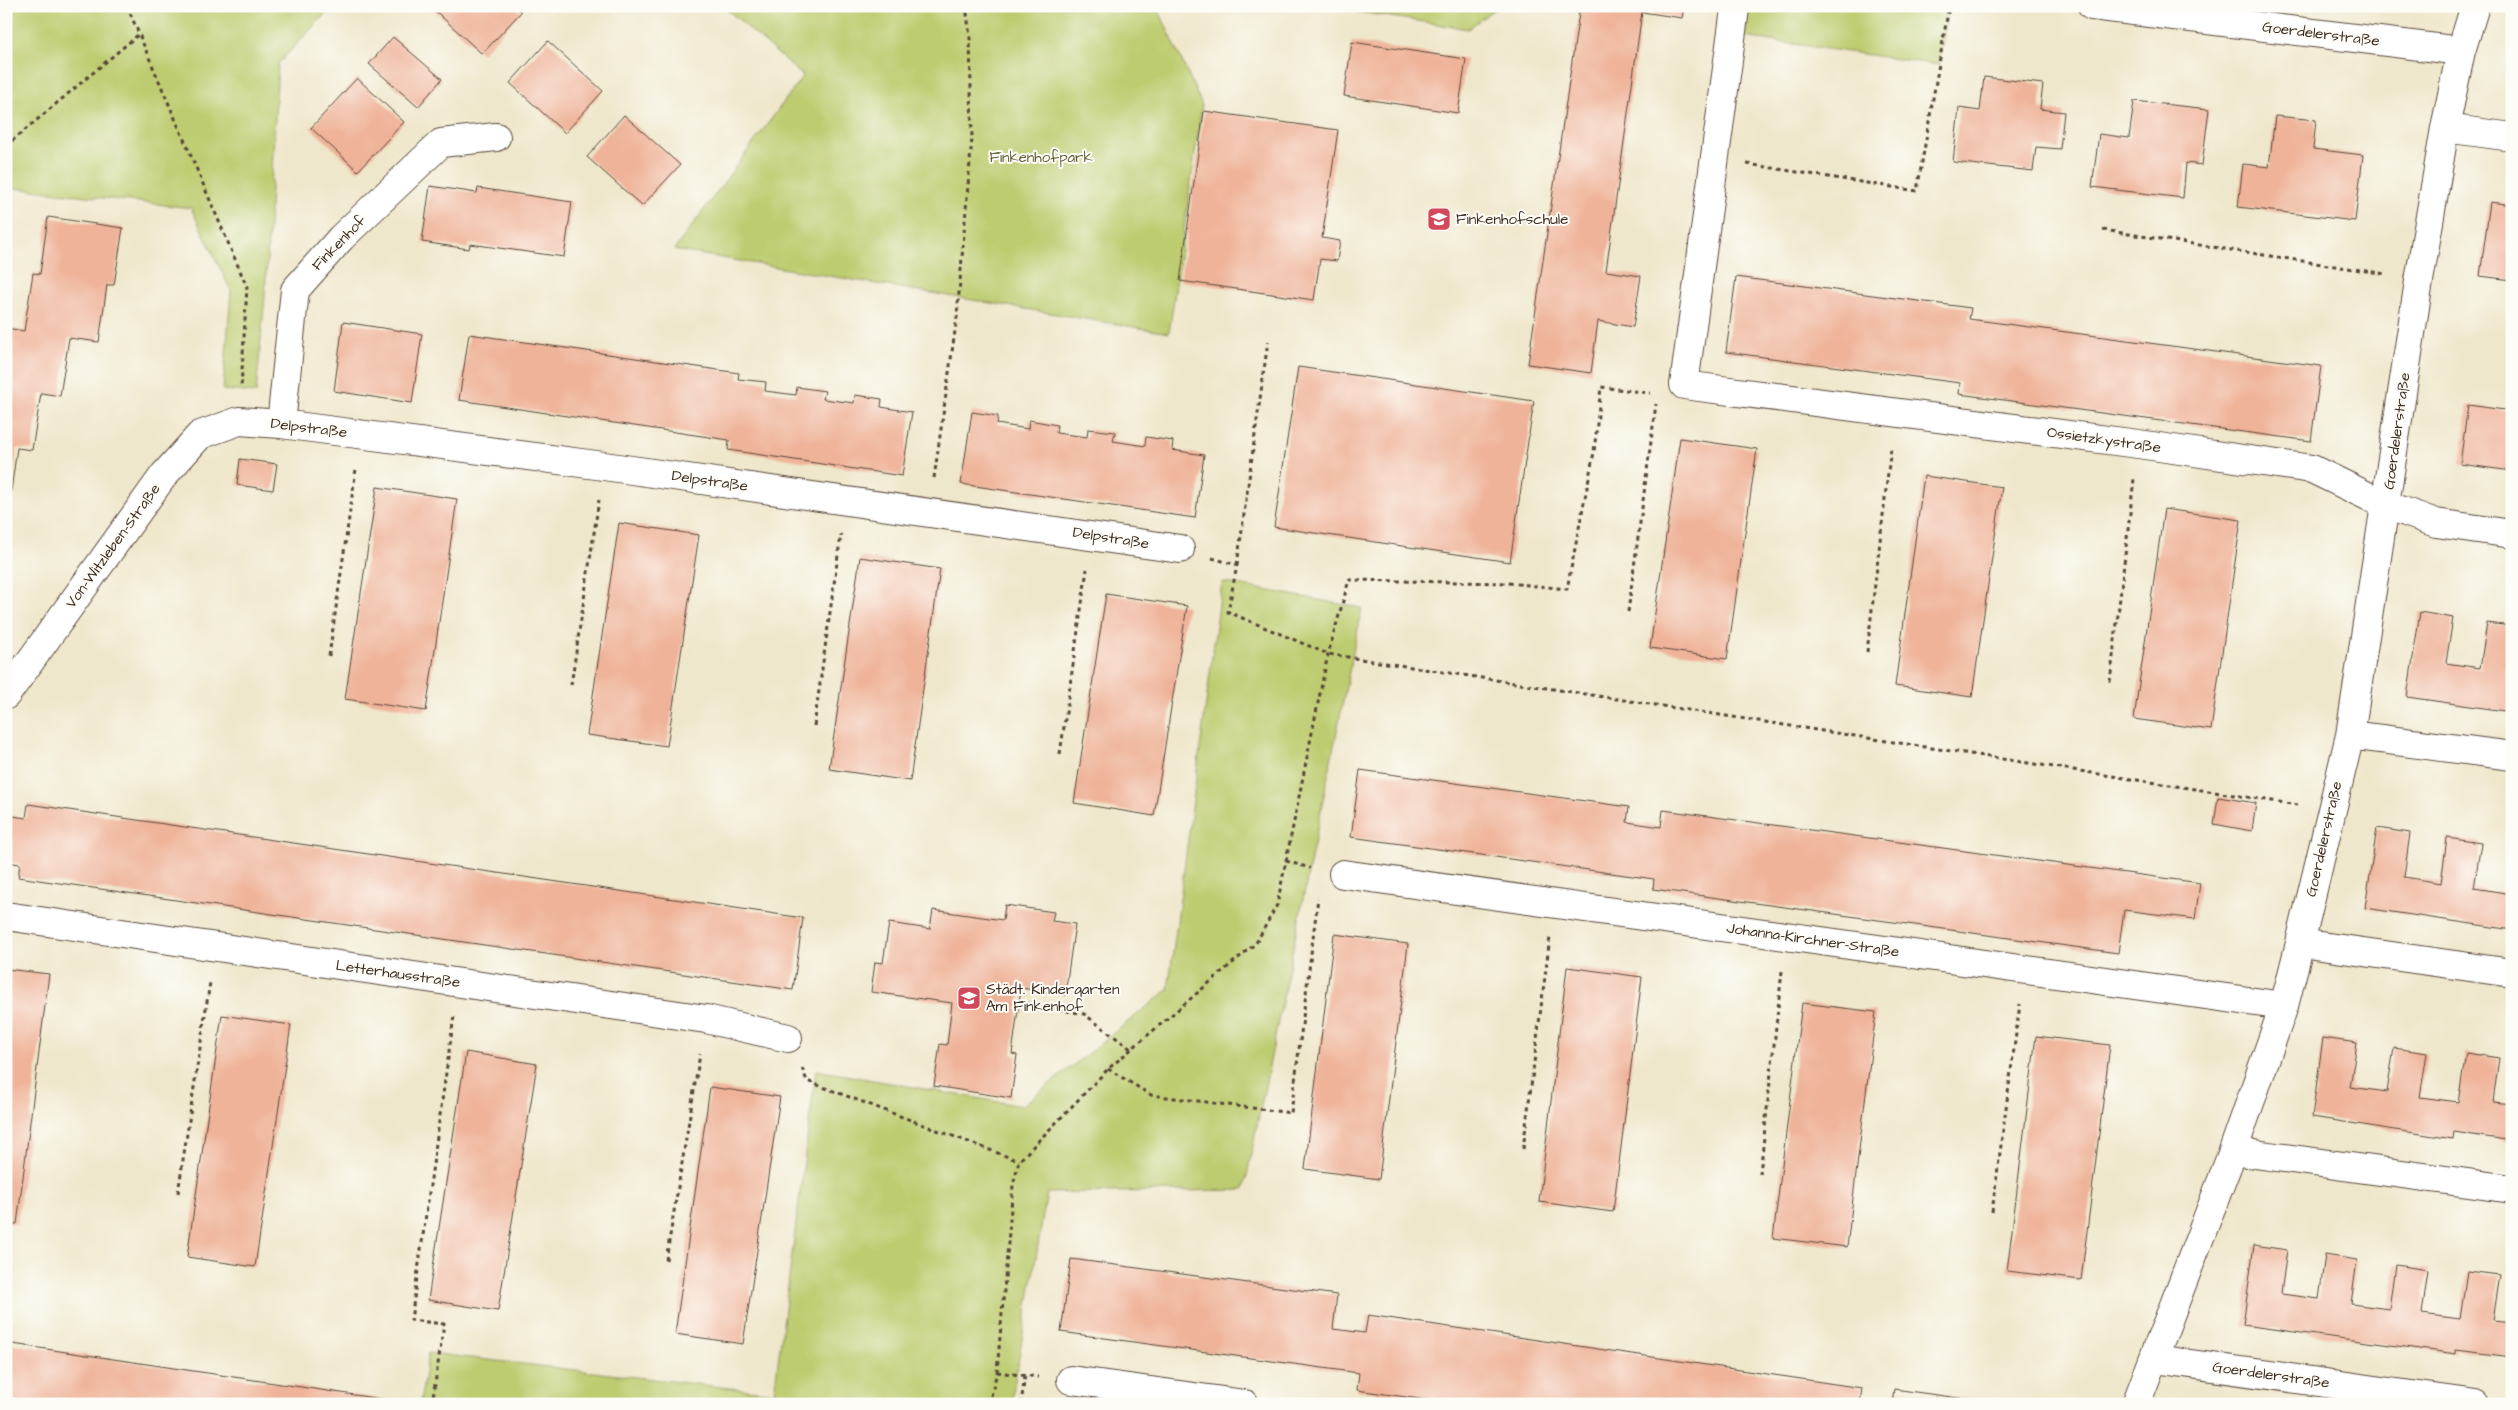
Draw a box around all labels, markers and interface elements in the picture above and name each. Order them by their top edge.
street label: Goerdelerstraße [2261,16,2381,52]
park label: Finkenhofpark [989,147,1093,168]
school or university icon: Finkenhofschule [1426,206,1452,232]
place label: Finkenhofschule [1456,209,1568,230]
street label: Finkenhof [307,211,371,275]
street label: Goerdelerstraße [2378,371,2416,491]
street label: Delpstraße [270,413,348,443]
street label: Ossietzkystraße [2046,422,2162,459]
street label: Delpstraße [670,465,750,497]
street label: Von-Witzleben-Straße [61,479,165,613]
street label: Delpstraße [1071,522,1151,554]
street label: Goerdelerstraße [2300,779,2348,899]
street label: Johanna-Kirchner-Straße [1725,917,1901,963]
street label: Letterhausstraße [334,955,462,993]
place label: Städt. Kindergarten Am Finkenhof [986,979,1120,1017]
school or university icon: Städt. Kindergarten Am Finkenhof [956,985,982,1011]
street label: Goerdelerstraße [2211,1356,2331,1394]

